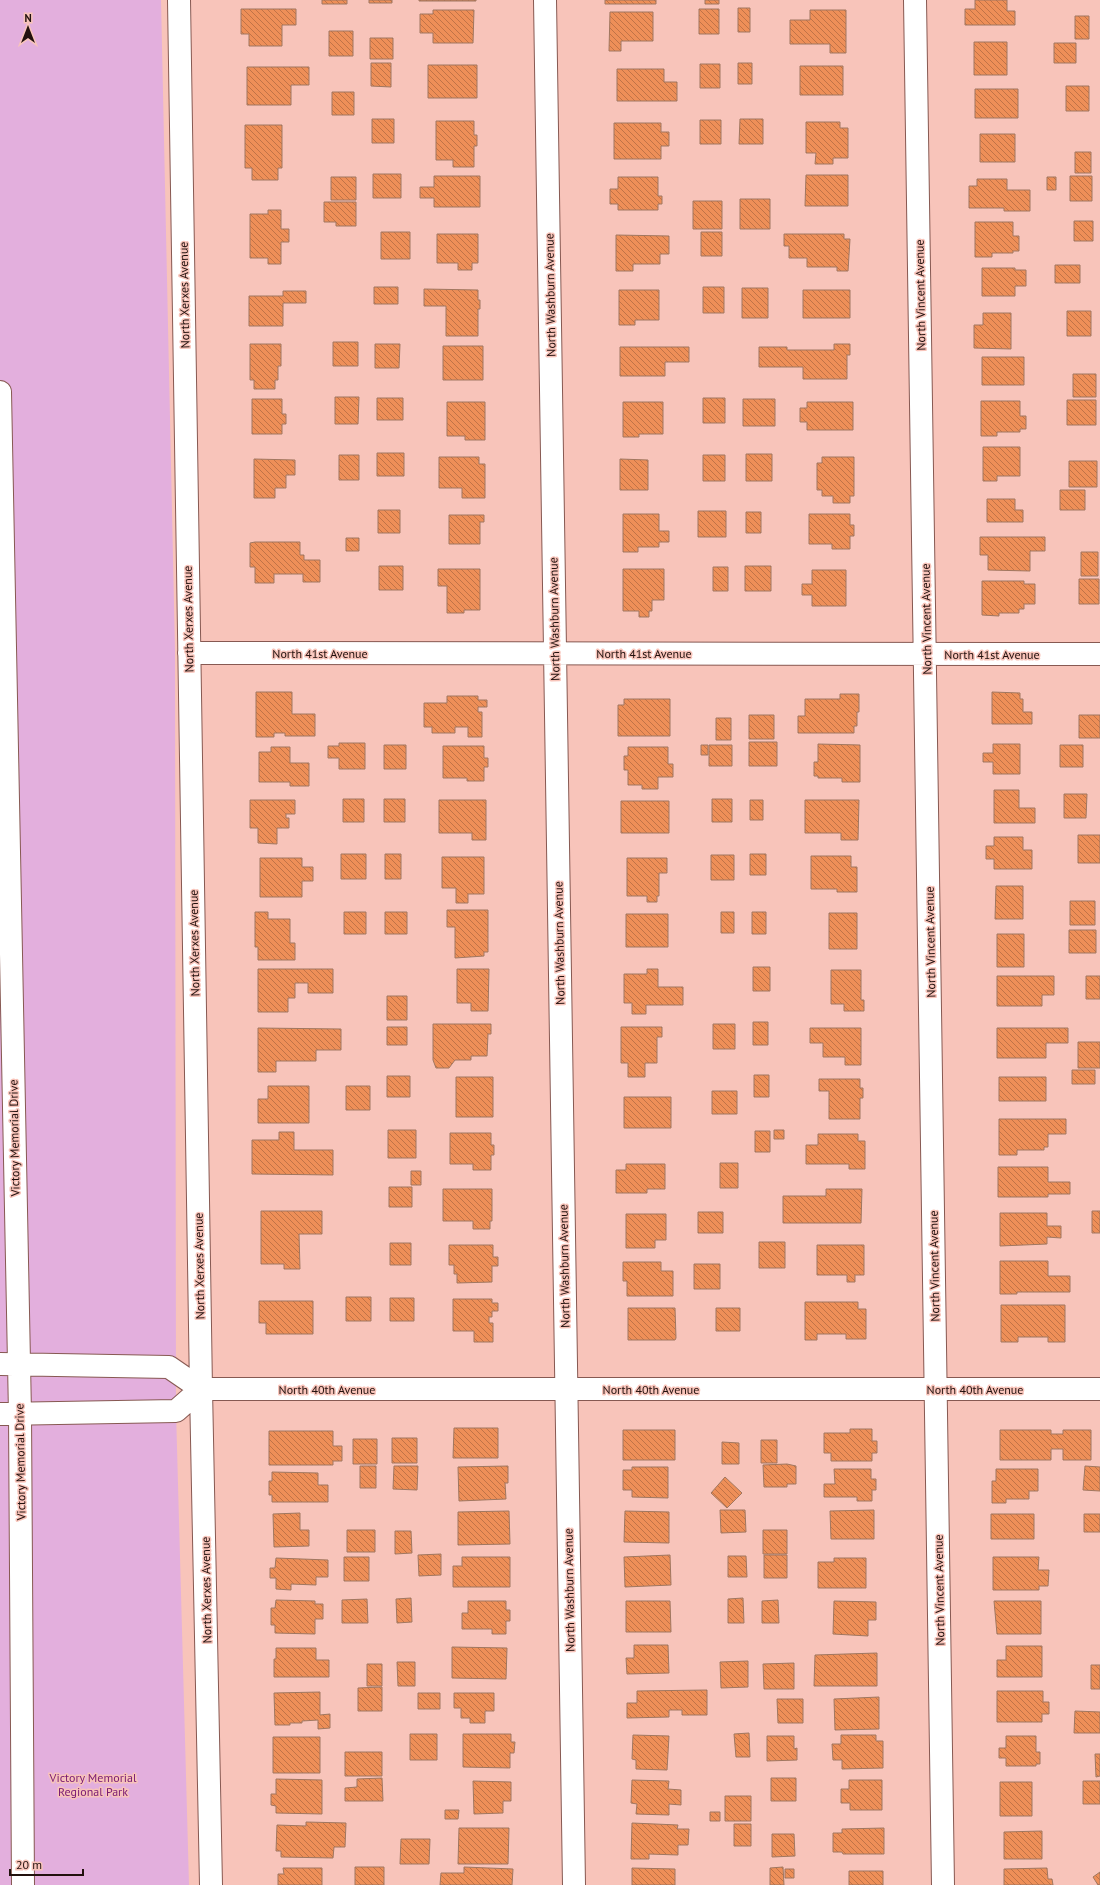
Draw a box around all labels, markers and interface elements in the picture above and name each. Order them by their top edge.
north arrow [8,8,48,48]
text: N [24,11,32,25]
street label: North Washburn Avenue [541,233,559,357]
street label: North Vincent Avenue [912,239,928,351]
street label: North Xerxes Avenue [176,241,192,349]
street label: North Washburn Avenue [545,557,563,681]
street label: North Vincent Avenue [918,563,934,675]
street label: North Xerxes Avenue [180,565,196,673]
street label: North 41st Avenue [272,646,368,661]
street label: North 41st Avenue [596,646,692,661]
street label: North 41st Avenue [944,647,1040,662]
street label: North Washburn Avenue [550,881,568,1005]
street label: North Vincent Avenue [922,886,938,998]
street label: North Xerxes Avenue [186,889,202,997]
street label: Victory Memorial Drive [5,1079,23,1198]
street label: North Washburn Avenue [555,1204,573,1328]
street label: North Vincent Avenue [926,1210,942,1322]
street label: North Xerxes Avenue [191,1212,207,1320]
street label: North 40th Avenue [279,1382,375,1397]
street label: North 40th Avenue [603,1382,699,1397]
street label: North 40th Avenue [927,1382,1023,1397]
street label: Victory Memorial Drive [11,1403,29,1522]
street label: North Washburn Avenue [560,1528,578,1652]
street label: North Vincent Avenue [931,1534,947,1646]
street label: North Xerxes Avenue [198,1536,214,1644]
park label: Victory Memorial Regional Park [49,1770,137,1799]
scale bar [10,1851,83,1877]
text: 20 m [16,1857,42,1872]

